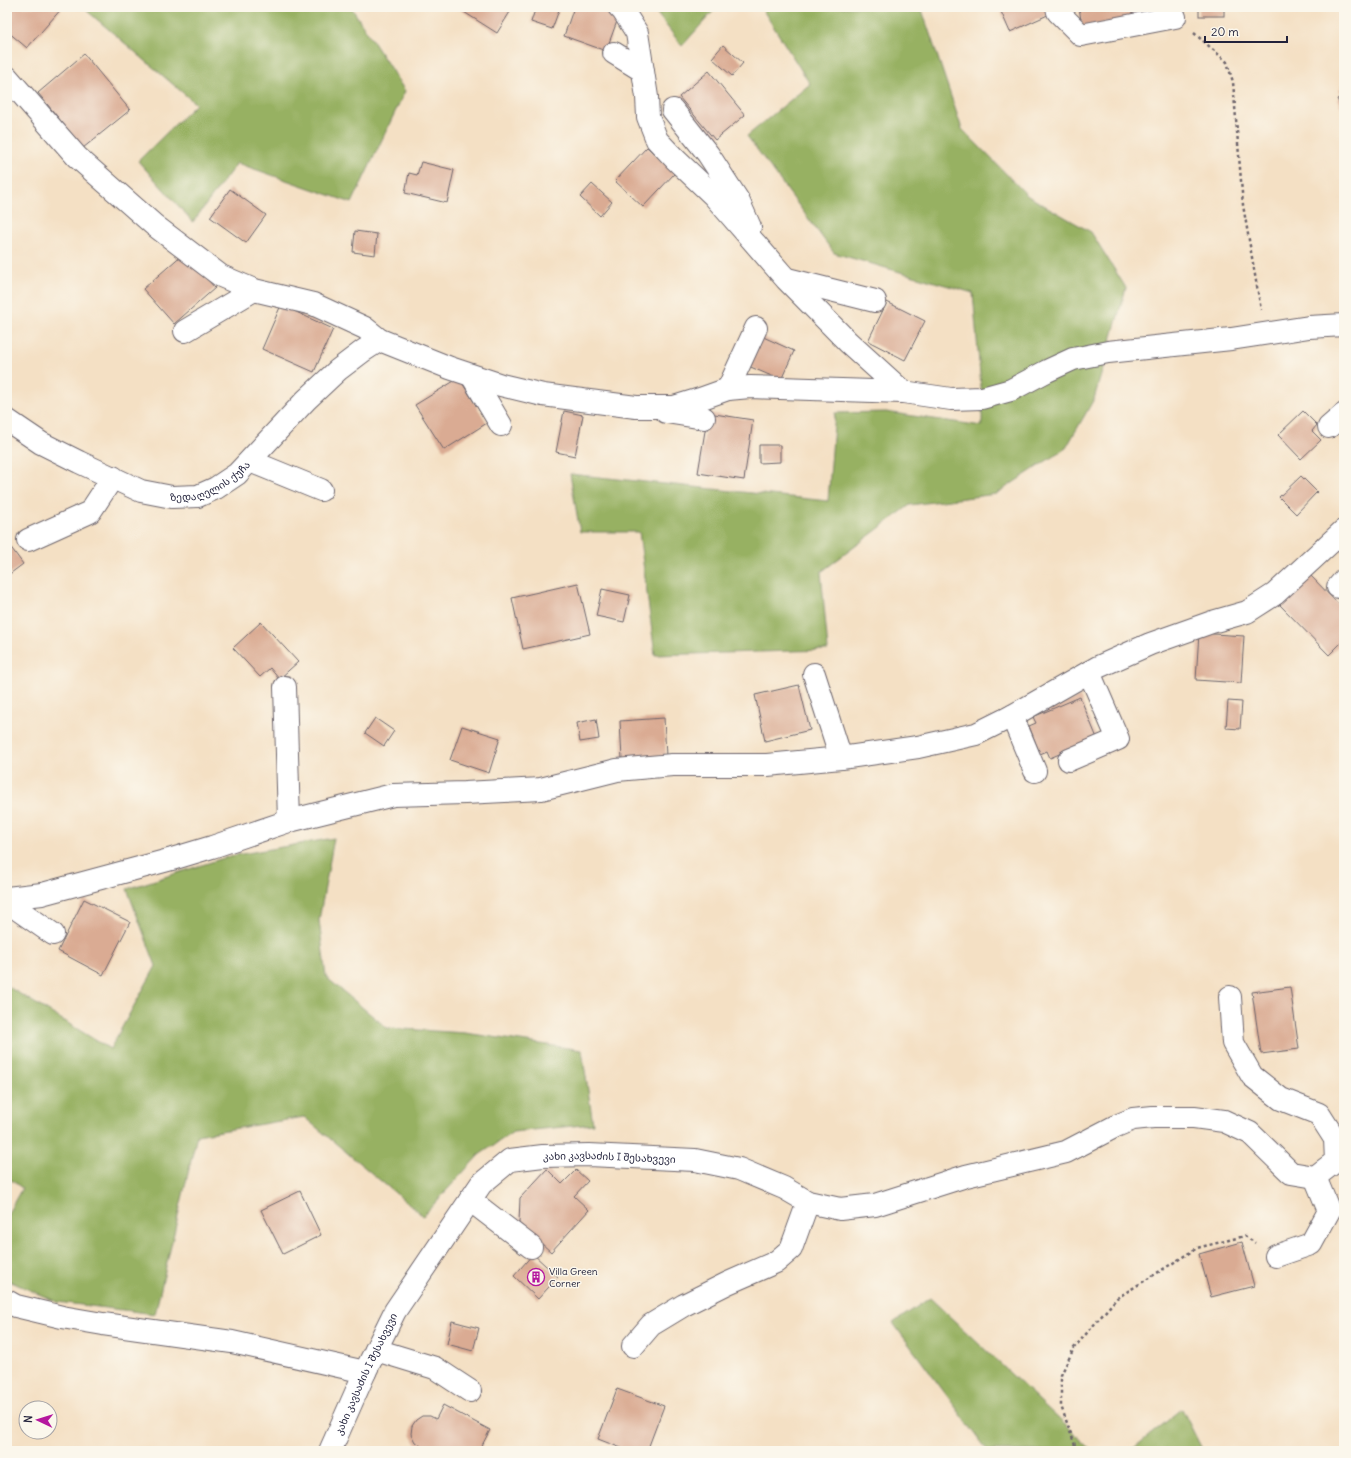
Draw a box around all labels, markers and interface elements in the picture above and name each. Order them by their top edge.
scale bar [1205,18,1287,44]
text: 20 m [1211,24,1239,39]
street label: ზედაღელის ქუჩა [170,458,253,504]
street label: კახი კავსაძის I შესახვევი [543,1148,676,1166]
place label: Villa Green Corner [549,1265,598,1290]
building icon: Villa Green Corner [526,1267,546,1287]
street label: კახი კავსაძის I შესახვევი [332,1311,400,1437]
north arrow [18,1400,58,1440]
text: N [21,1415,35,1424]

